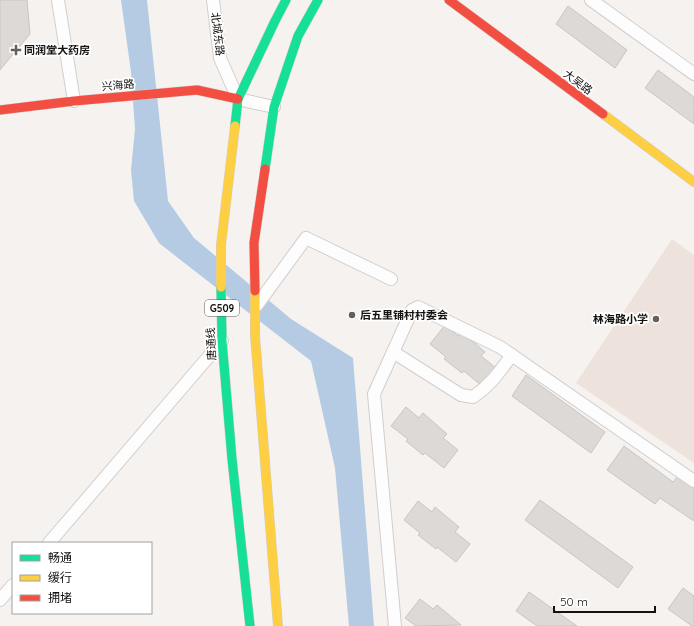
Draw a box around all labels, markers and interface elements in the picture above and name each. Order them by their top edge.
street label: 北城东路 [208,11,228,57]
place label: 同润堂大药房 [24,43,90,57]
marker: 同润堂大药房 [11,45,21,55]
street label: 大吴路 [561,66,595,98]
street label: 兴海路 [101,77,135,93]
road number: G509 [205,300,239,316]
place label: 后五里铺村村委会 [360,308,448,322]
marker: 后五里铺村村委会 [347,310,357,320]
place label: 林海路小学 [593,312,648,326]
marker: 林海路小学 [651,314,661,324]
street label: 唐通线 [203,327,219,361]
legend [12,542,152,614]
text: 畅通 [48,550,72,565]
text: 缓行 [48,570,72,585]
scale bar [554,588,655,614]
text: 拥堵 [48,590,72,605]
text: 50 m [560,594,588,609]

